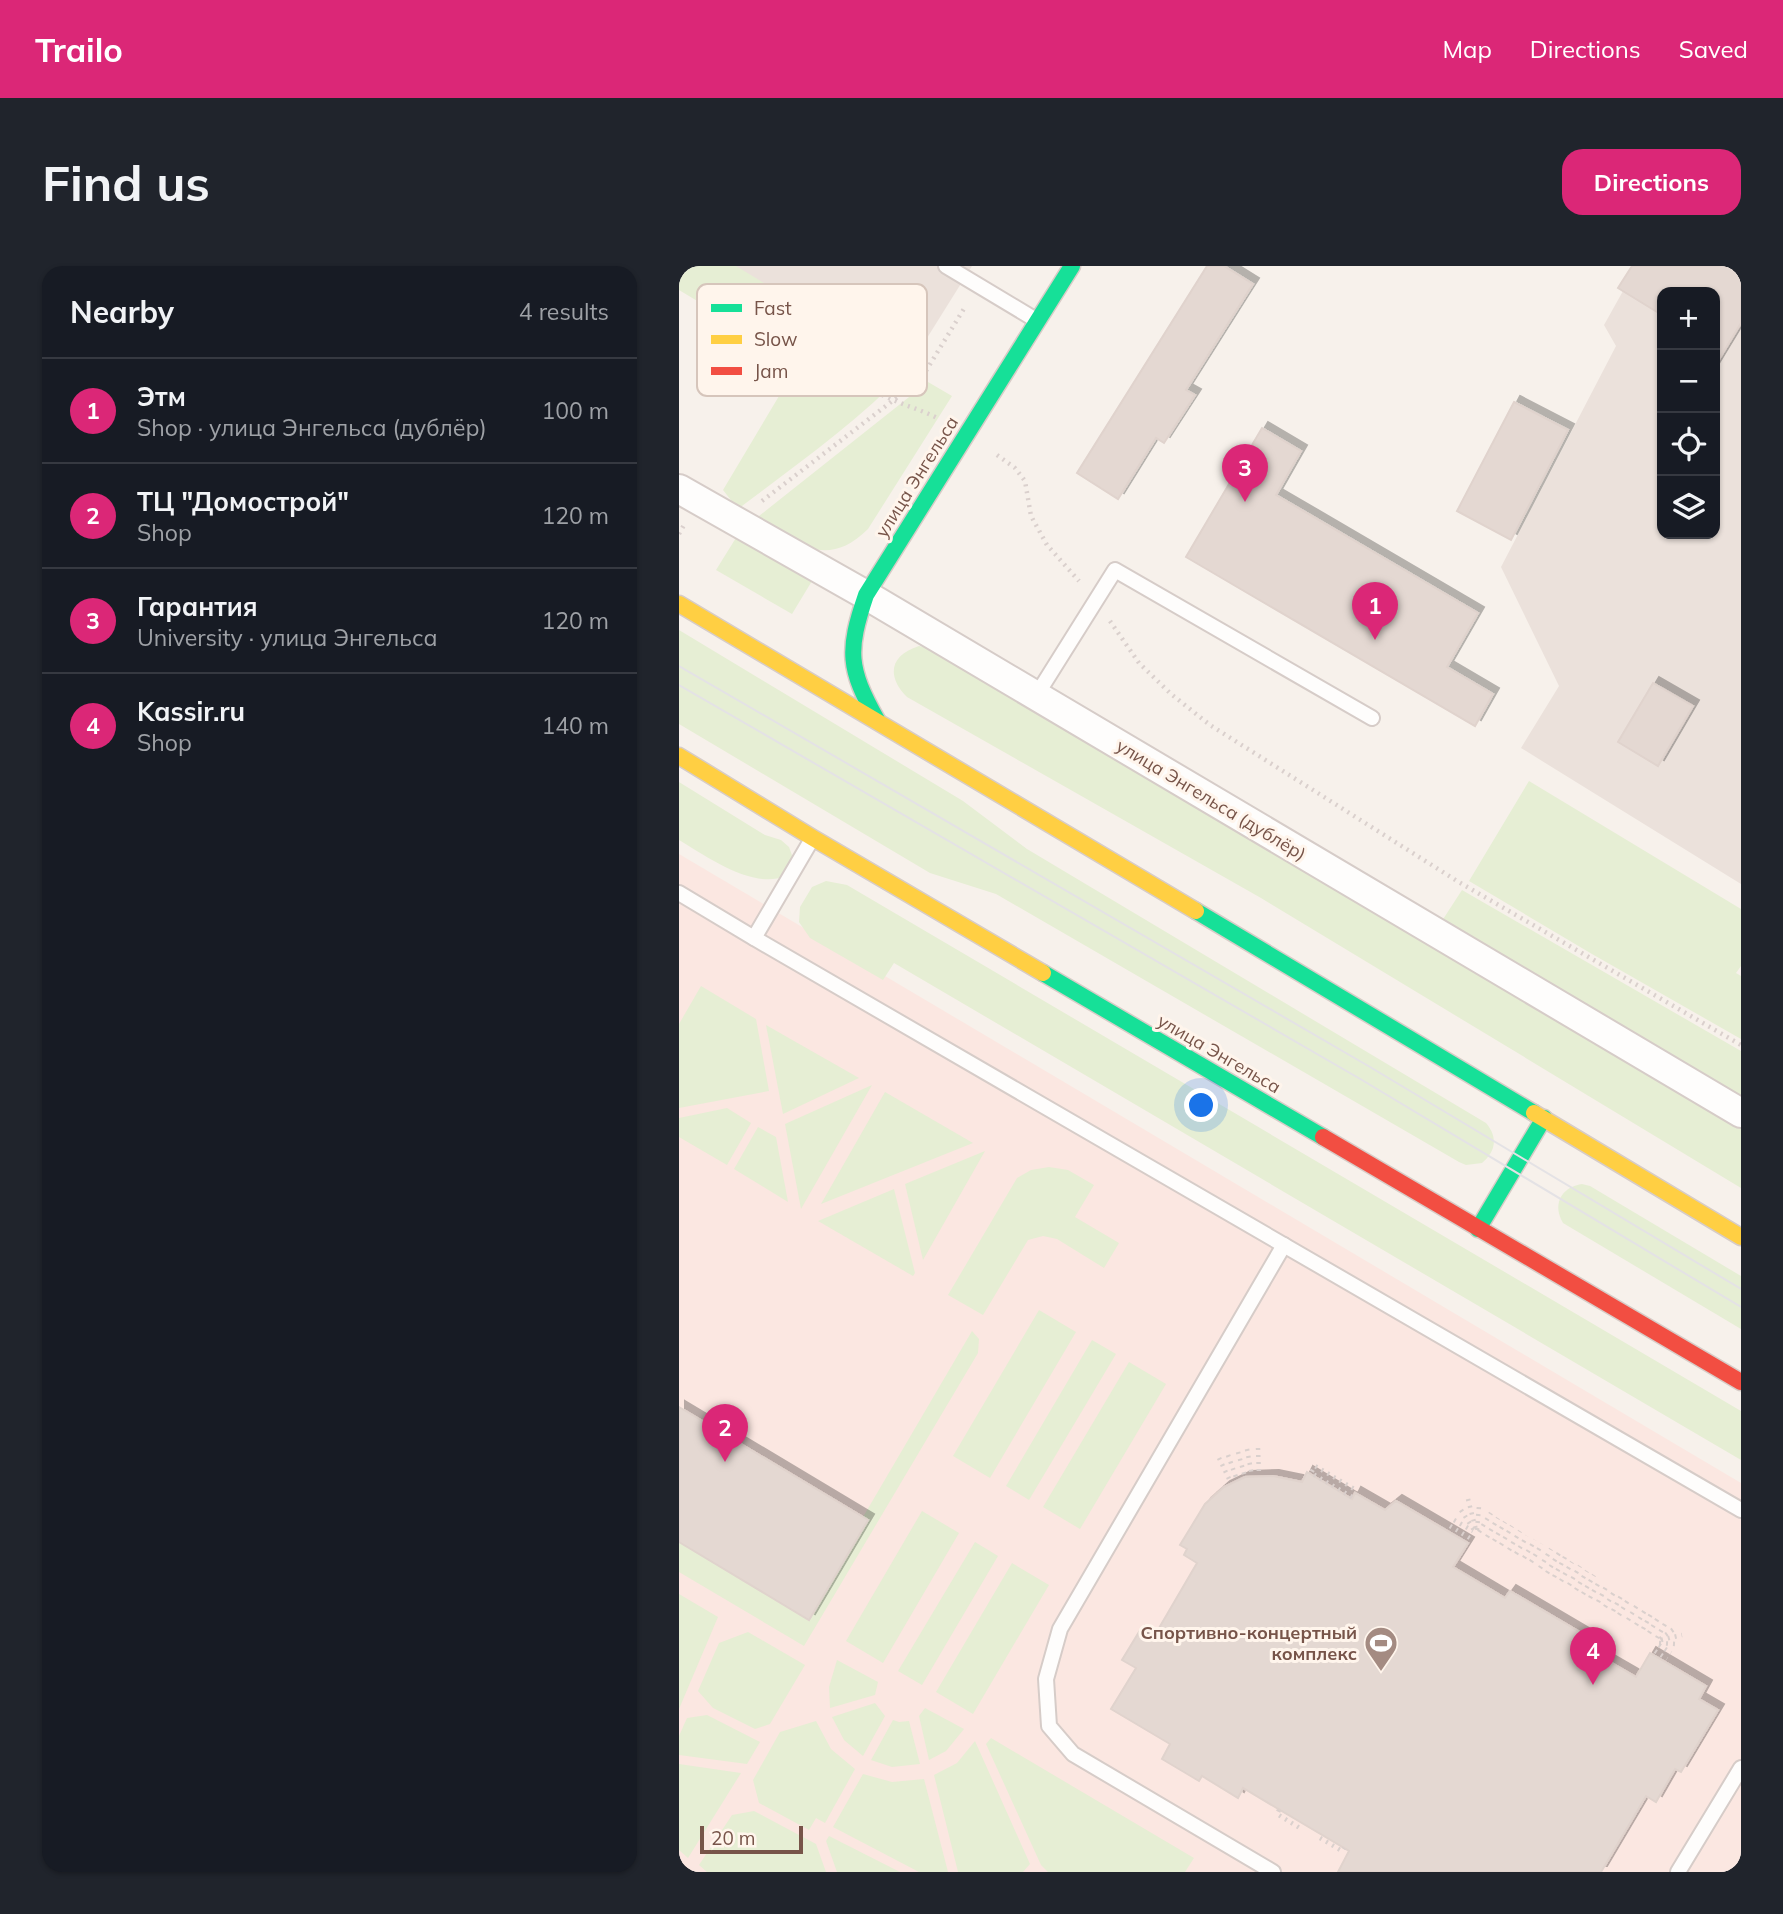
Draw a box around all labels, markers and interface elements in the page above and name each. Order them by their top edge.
text: Trailo [35,29,123,70]
text: Map [1442,34,1492,64]
text: Directions [1530,34,1641,64]
text: Saved [1679,34,1748,64]
button: Directions [1562,149,1741,215]
text: Find us [42,152,210,213]
legend [697,284,927,396]
map controls [1657,287,1720,539]
button: + [1657,287,1720,350]
text: Nearby [70,293,174,331]
text: Fast [754,296,792,320]
text: 4 results [519,297,609,326]
text: Slow [754,327,798,351]
button: − [1657,350,1720,413]
text: Jam [754,359,788,383]
text: Этм [137,380,186,413]
text: 1 [86,396,100,425]
text: 100 m [541,396,609,425]
street label: улица Энгельса [870,412,963,542]
text: Shop · улица Энгельса (дублёр) [137,413,487,442]
button: locate [1657,413,1720,476]
pin: 3 [1222,444,1268,502]
button: layers [1657,476,1720,539]
text: ТЦ "Домострой" [137,485,349,518]
text: 2 [86,501,100,530]
text: 120 m [541,501,609,530]
text: Shop [137,518,192,547]
pin: 1 [1352,582,1398,640]
text: Гарантия [137,590,258,623]
text: 3 [86,606,100,635]
text: 120 m [541,606,609,635]
text: University · улица Энгельса [137,623,438,652]
text: Kassir.ru [137,695,245,728]
text: 4 [86,711,100,740]
text: 140 m [541,711,609,740]
text: Shop [137,728,192,757]
street label: улица Энгельса (дублёр) [1112,734,1310,865]
street label: улица Энгельса [1153,1009,1285,1098]
your location [1184,1088,1218,1122]
pin: 2 [702,1404,748,1462]
place label: Спортивно-концертный комплекс [1141,1621,1357,1665]
sports icon: Спортивно-концертный комплекс [1362,1624,1400,1673]
pin: 4 [1570,1627,1616,1685]
scale bar [700,1823,803,1855]
text: 20 m [711,1826,755,1850]

